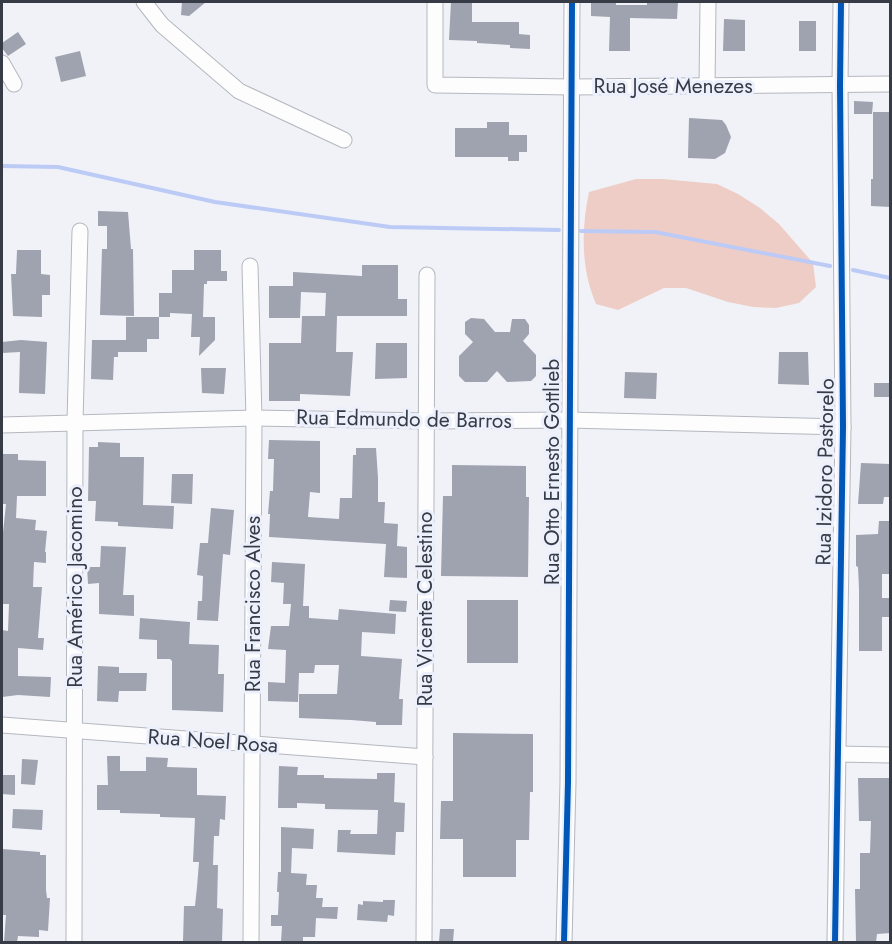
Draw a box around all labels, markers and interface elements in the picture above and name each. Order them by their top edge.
street label: Rua José Menezes [593,71,753,101]
street label: Rua Otto Ernesto Gottlieb [537,359,567,585]
street label: Rua Izidoro Pastorelo [808,378,842,566]
street label: Rua Edmundo de Barros [296,402,512,436]
street label: Rua Américo Jacomino [60,486,90,688]
street label: Rua Vicente Celestino [410,512,440,706]
street label: Rua Francisco Alves [238,516,268,692]
street label: Rua Noel Rosa [147,721,279,761]

